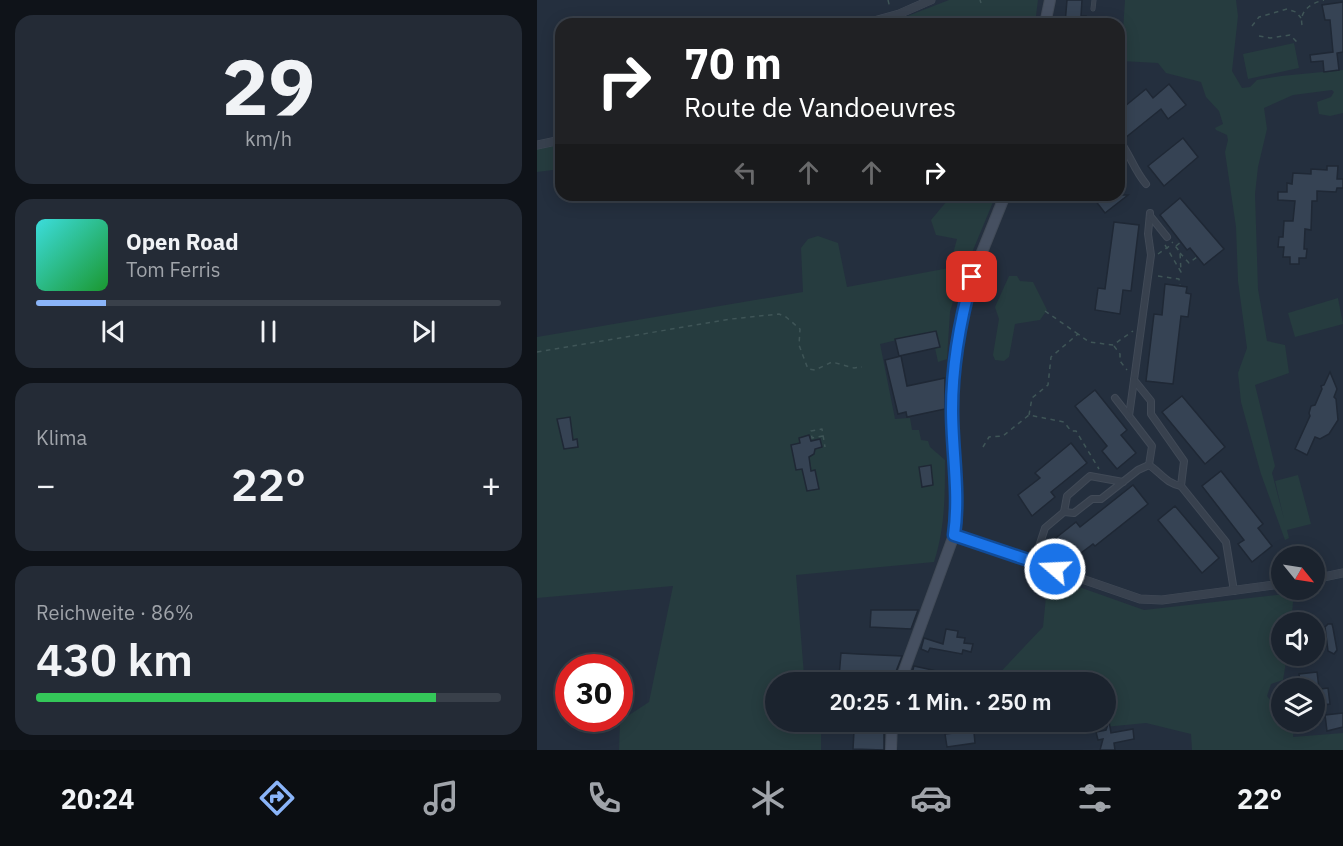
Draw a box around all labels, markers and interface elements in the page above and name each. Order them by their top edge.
text: 29 [222,35,315,136]
text: 70 m [684,36,782,91]
icon: right [585,42,663,120]
text: Route de Vandoeuvres [684,89,956,124]
text: km/h [245,125,292,152]
icon: left [729,156,762,189]
icon: ahead [792,156,825,189]
icon: ahead [855,156,888,189]
icon: right [918,156,951,189]
text: Open Road [126,227,239,256]
pin [946,251,997,302]
text: Tom Ferris [126,256,221,283]
icon: arrive [955,260,988,293]
icon: previous [97,315,130,348]
icon: pause [252,315,285,348]
icon: next [407,315,440,348]
text: Klima [36,424,87,451]
text: 22° [231,455,306,513]
text: − [36,463,56,506]
text: + [481,463,501,506]
position arrow [1023,537,1087,601]
north arrow [1271,546,1325,600]
map controls [1271,546,1325,732]
text: Reichweite · 86% [36,599,193,626]
button: sound [1271,612,1325,666]
text: 430 km [36,630,193,688]
speed limit sign: 30 [555,654,633,732]
button: layers [1271,678,1325,732]
text: 20:25 · 1 Min. · 250 m [829,687,1052,716]
icon: directions [256,777,298,819]
icon: music [420,777,462,819]
icon: phone [583,777,625,819]
icon: climate [747,777,789,819]
icon: car [910,777,952,819]
icon: filters [1074,777,1116,819]
text: 20:24 [61,781,134,816]
text: 22° [1237,781,1282,816]

